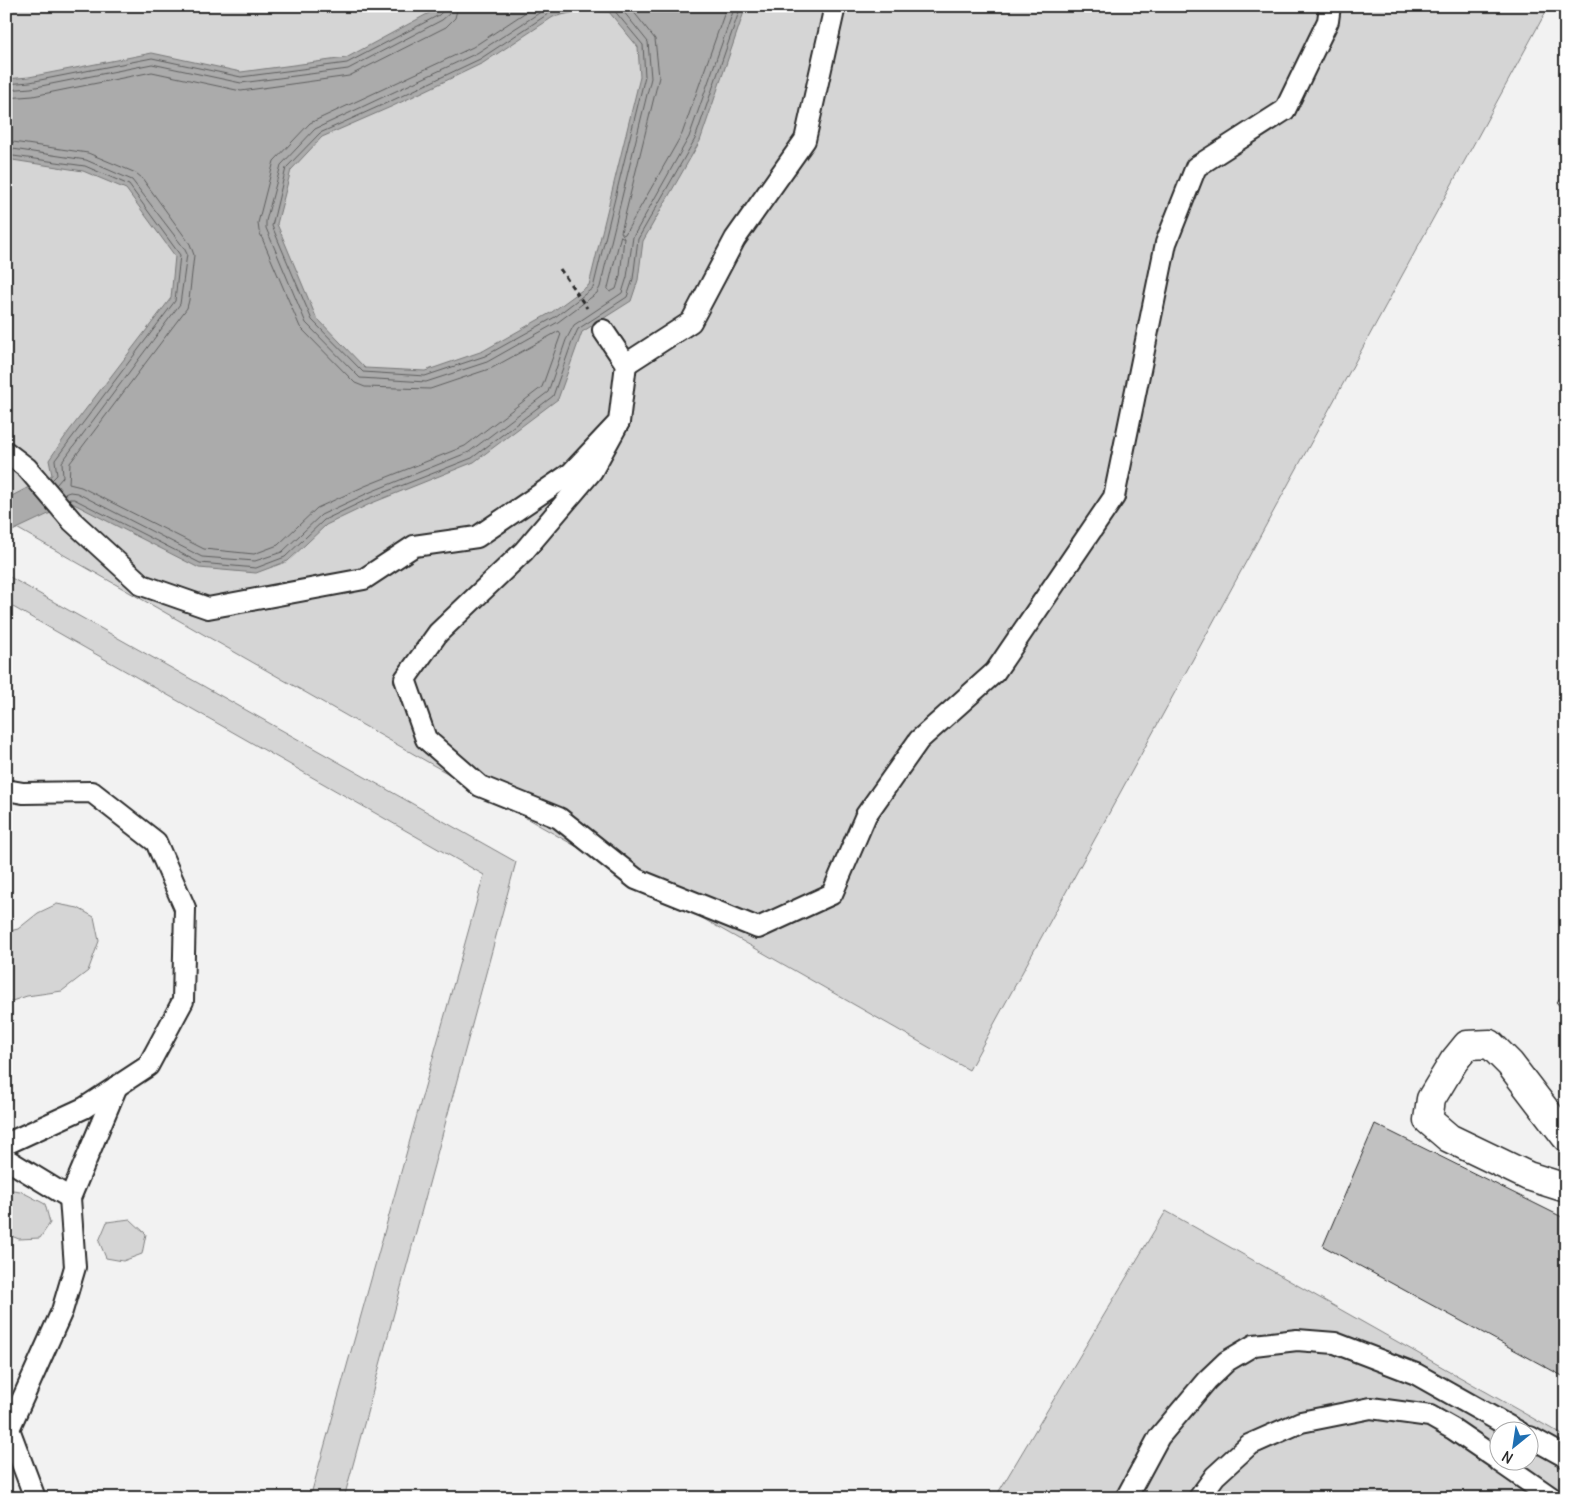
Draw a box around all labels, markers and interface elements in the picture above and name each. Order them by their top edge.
north arrow [1490,1422,1540,1472]
text: N [1499,1447,1516,1467]

